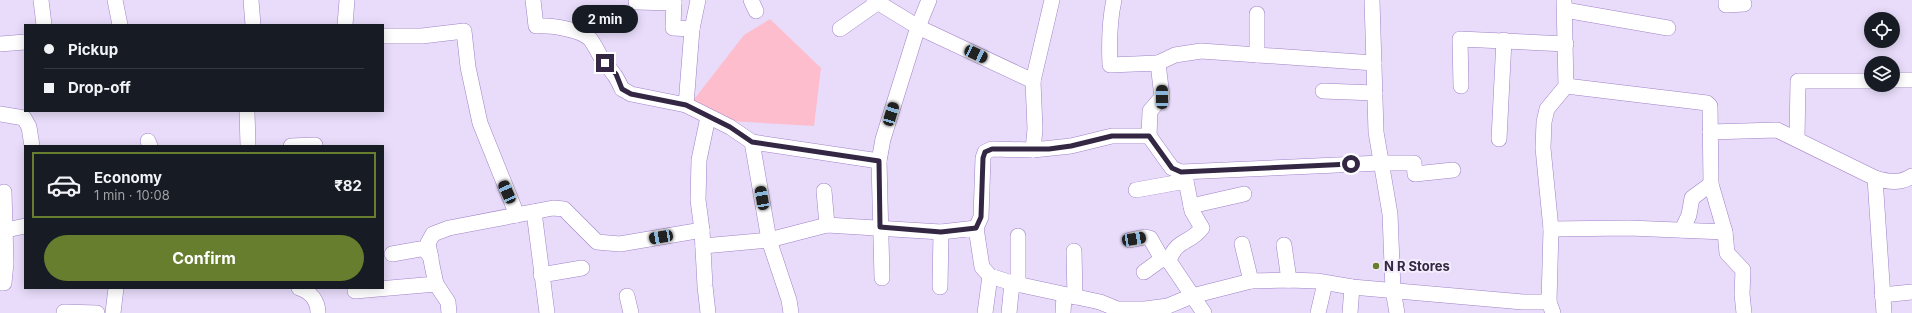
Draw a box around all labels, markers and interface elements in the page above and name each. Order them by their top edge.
callout: 2 min [572,5,638,33]
text: 2 min [588,11,622,27]
map controls [1864,12,1900,92]
button: locate [1864,12,1900,48]
text: Pickup [68,40,118,59]
car [963,43,989,65]
route end [596,54,614,72]
button: layers [1864,56,1900,92]
text: Drop-off [68,78,131,97]
car [1156,85,1168,109]
car [882,101,900,127]
route start [1342,155,1360,173]
icon: car [46,167,82,203]
text: Economy [94,168,162,187]
text: ₹82 [334,176,362,195]
car [497,179,517,205]
car [754,185,770,211]
text: 1 min · 10:08 [94,187,170,203]
car [648,229,674,245]
car [1121,231,1147,247]
button: Confirm [44,235,364,281]
place label: N R Stores [1384,258,1450,274]
marker: N R Stores [1371,261,1381,271]

